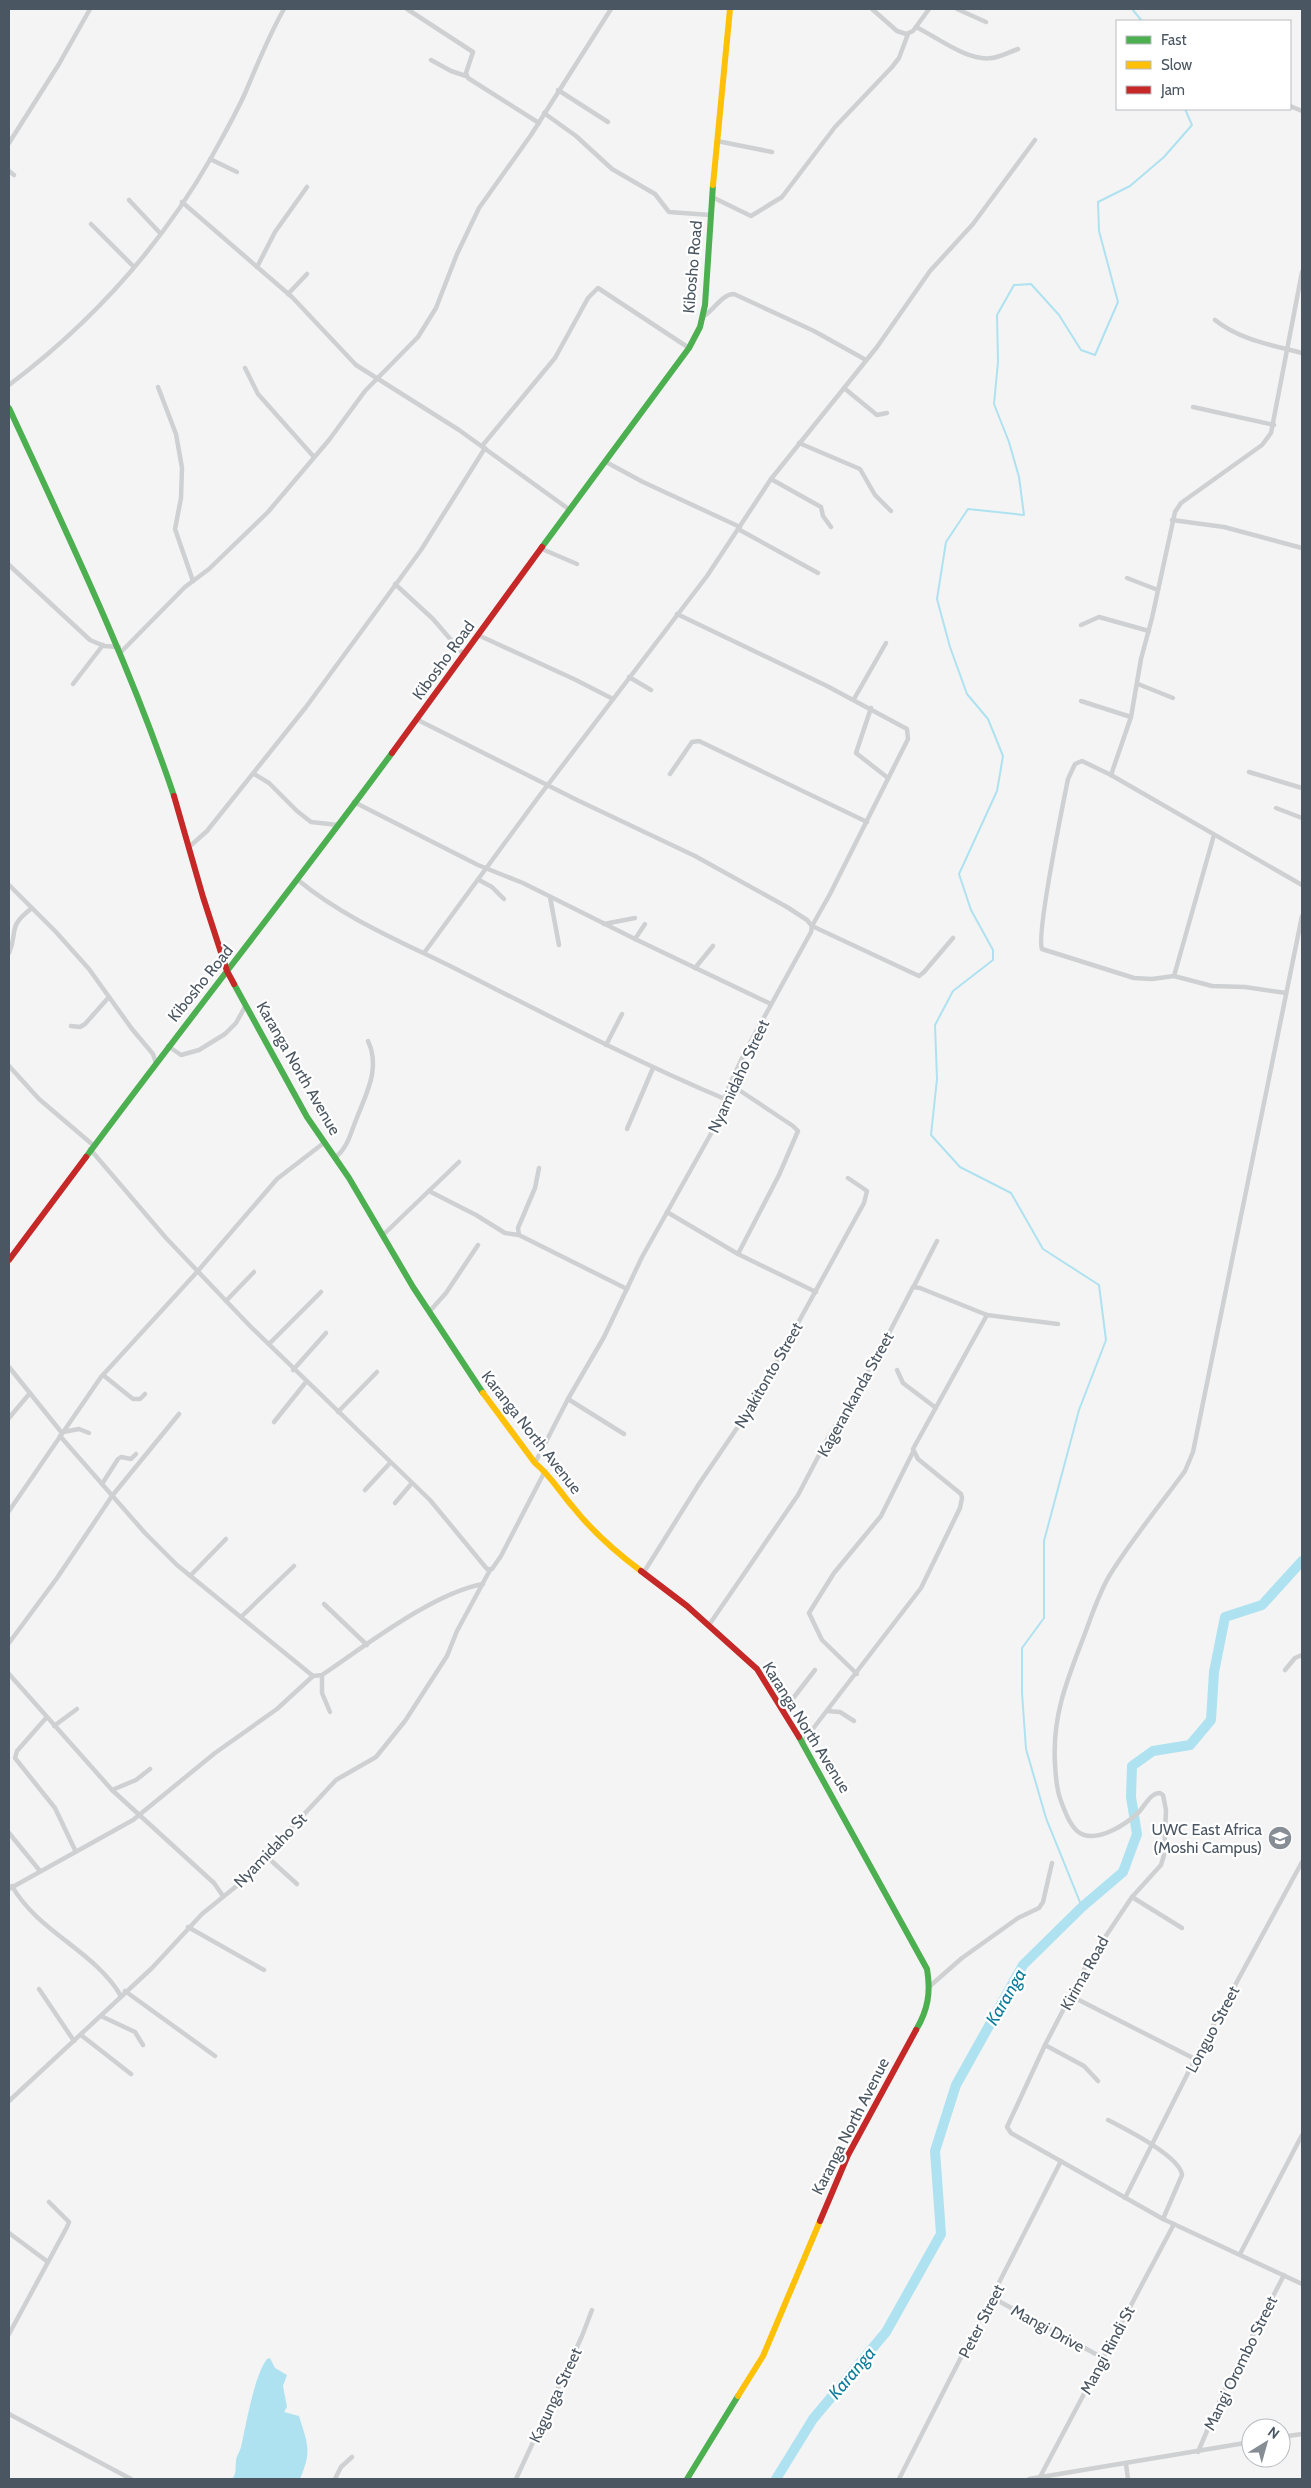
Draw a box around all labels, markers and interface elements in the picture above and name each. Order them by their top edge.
legend [1116,20,1291,110]
text: Fast [1161,31,1186,49]
text: Slow [1161,56,1192,74]
text: Jam [1160,81,1185,99]
street label: Kibosho Road [679,220,706,314]
street label: Kibosho Road [408,617,478,703]
street label: Kibosho Road [164,941,237,1025]
street label: Karanga North Avenue [253,998,345,1138]
street label: Nyamidaho Street [704,1016,773,1136]
street label: Nyakitonto Street [730,1318,807,1432]
street label: Kagerankanda Street [813,1328,898,1460]
street label: Karanga North Avenue [478,1367,586,1498]
street label: Karanga North Avenue [759,1658,855,1796]
street label: Nyamidaho St [230,1809,311,1892]
place label: UWC East Africa (Moshi Campus) [1151,1820,1262,1857]
school or university icon: UWC East Africa (Moshi Campus) [1267,1825,1293,1851]
street label: Kirima Road [1056,1933,1112,2013]
water label: Karanga [981,1965,1031,2029]
street label: Longuo Street [1182,1982,1244,2076]
street label: Karanga North Avenue [808,2055,893,2198]
street label: Peter Street [955,2281,1008,2361]
street label: Mangi Orombo Street [1200,2292,1281,2433]
street label: Mangi Drive [1008,2301,1088,2356]
street label: Mangi Rindi St [1076,2302,1139,2398]
water label: Karanga [824,2342,880,2404]
street label: Kagunga Street [525,2344,586,2446]
north arrow [1241,2418,1291,2468]
text: N [1264,2422,1283,2443]

